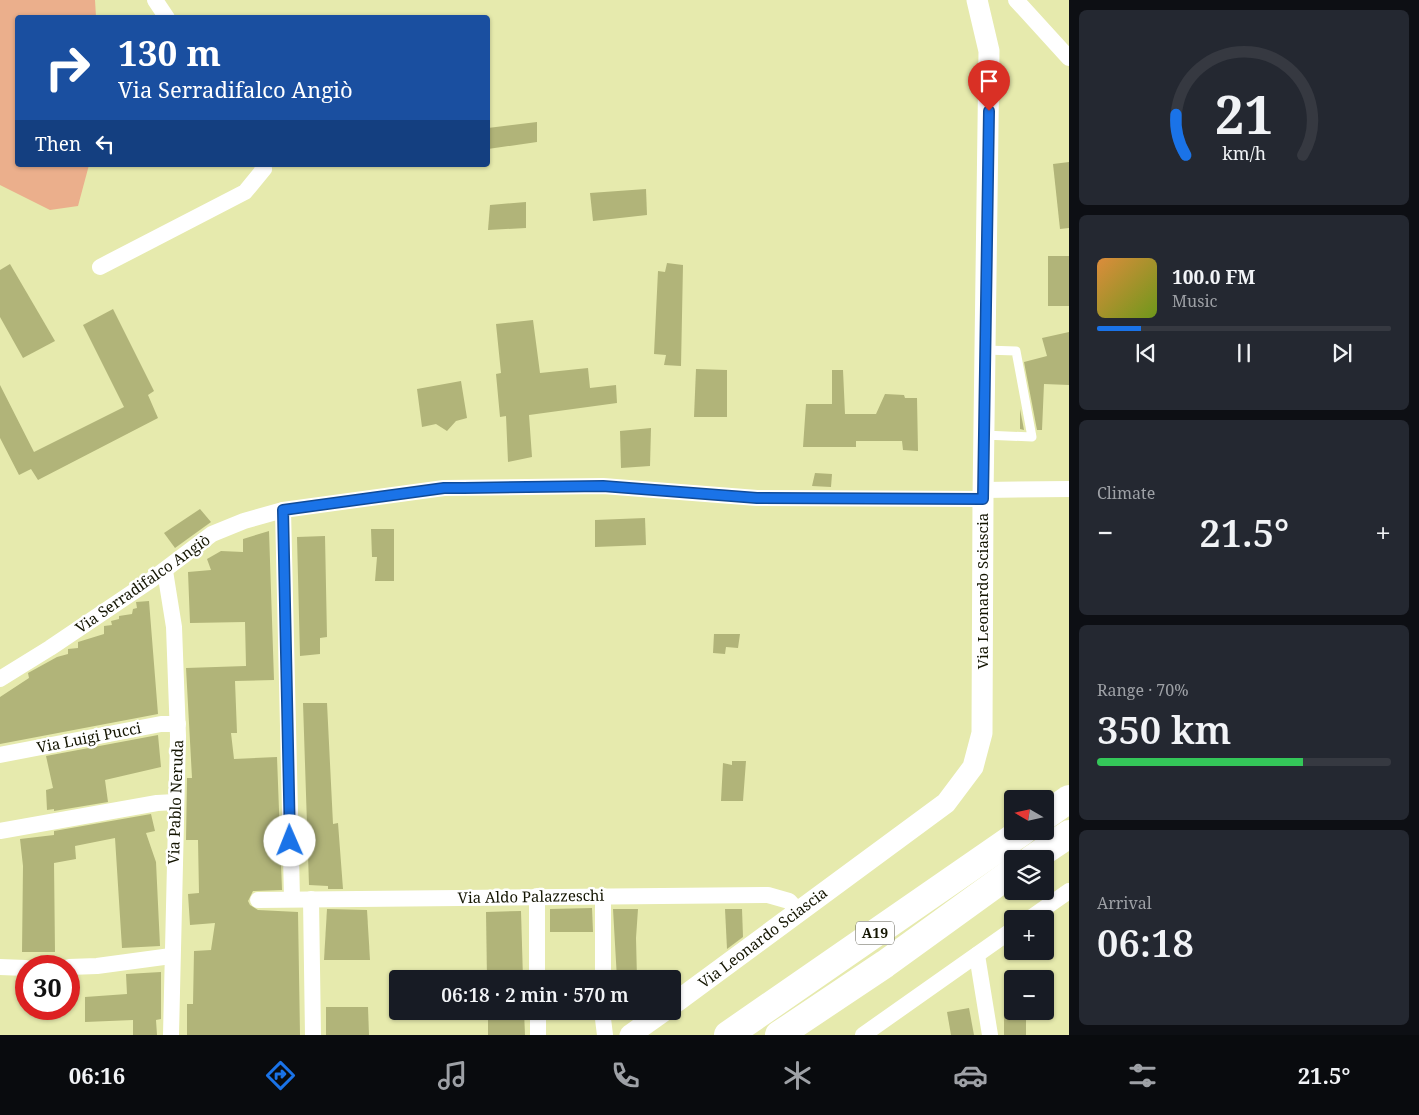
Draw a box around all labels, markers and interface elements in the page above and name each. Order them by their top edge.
text: 130 m [118,29,221,76]
icon: right [35,35,100,100]
pin [968,60,1010,111]
icon: arrive [975,67,1003,95]
text: Via Serradifalco Angiò [118,74,353,104]
text: 21 [1215,78,1273,149]
icon: left [91,130,119,158]
text: Then [35,131,81,157]
text: km/h [1222,141,1266,165]
text: 100.0 FM [1172,264,1255,290]
text: Music [1172,290,1217,312]
icon: previous [1132,339,1160,367]
icon: pause [1230,339,1258,367]
icon: next [1328,339,1356,367]
text: Climate [1097,482,1155,504]
text: 21.5° [1199,506,1289,558]
street label: Via Leonardo Sciascia [972,513,992,669]
text: − [1097,513,1113,551]
text: + [1375,513,1391,551]
street label: Via Serradifalco Angiò [71,529,214,637]
text: Range · 70% [1097,679,1189,701]
text: 350 km [1097,703,1231,755]
street label: Via Luigi Pucci [35,717,143,757]
street label: Via Pablo Neruda [163,739,187,865]
north arrow [1004,790,1054,840]
map controls [1004,790,1054,1020]
position arrow [263,814,315,866]
button: layers [1004,850,1054,900]
street label: Via Leonardo Sciascia [694,882,831,992]
street label: Via Aldo Palazzeschi [457,885,605,907]
text: Arrival [1097,892,1152,914]
button: + [1004,910,1054,960]
text: 06:18 [1097,916,1194,968]
road number: A19 [856,921,894,944]
speed limit sign: 30 [15,955,80,1020]
button: − [1004,970,1054,1020]
text: 06:18 · 2 min · 570 m [441,982,629,1008]
icon: directions [263,1058,298,1093]
icon: music [435,1058,470,1093]
icon: phone [608,1058,643,1093]
icon: climate [780,1058,815,1093]
icon: car [953,1058,988,1093]
icon: filters [1125,1058,1160,1093]
text: 06:16 [69,1060,125,1090]
text: 21.5° [1298,1060,1350,1090]

